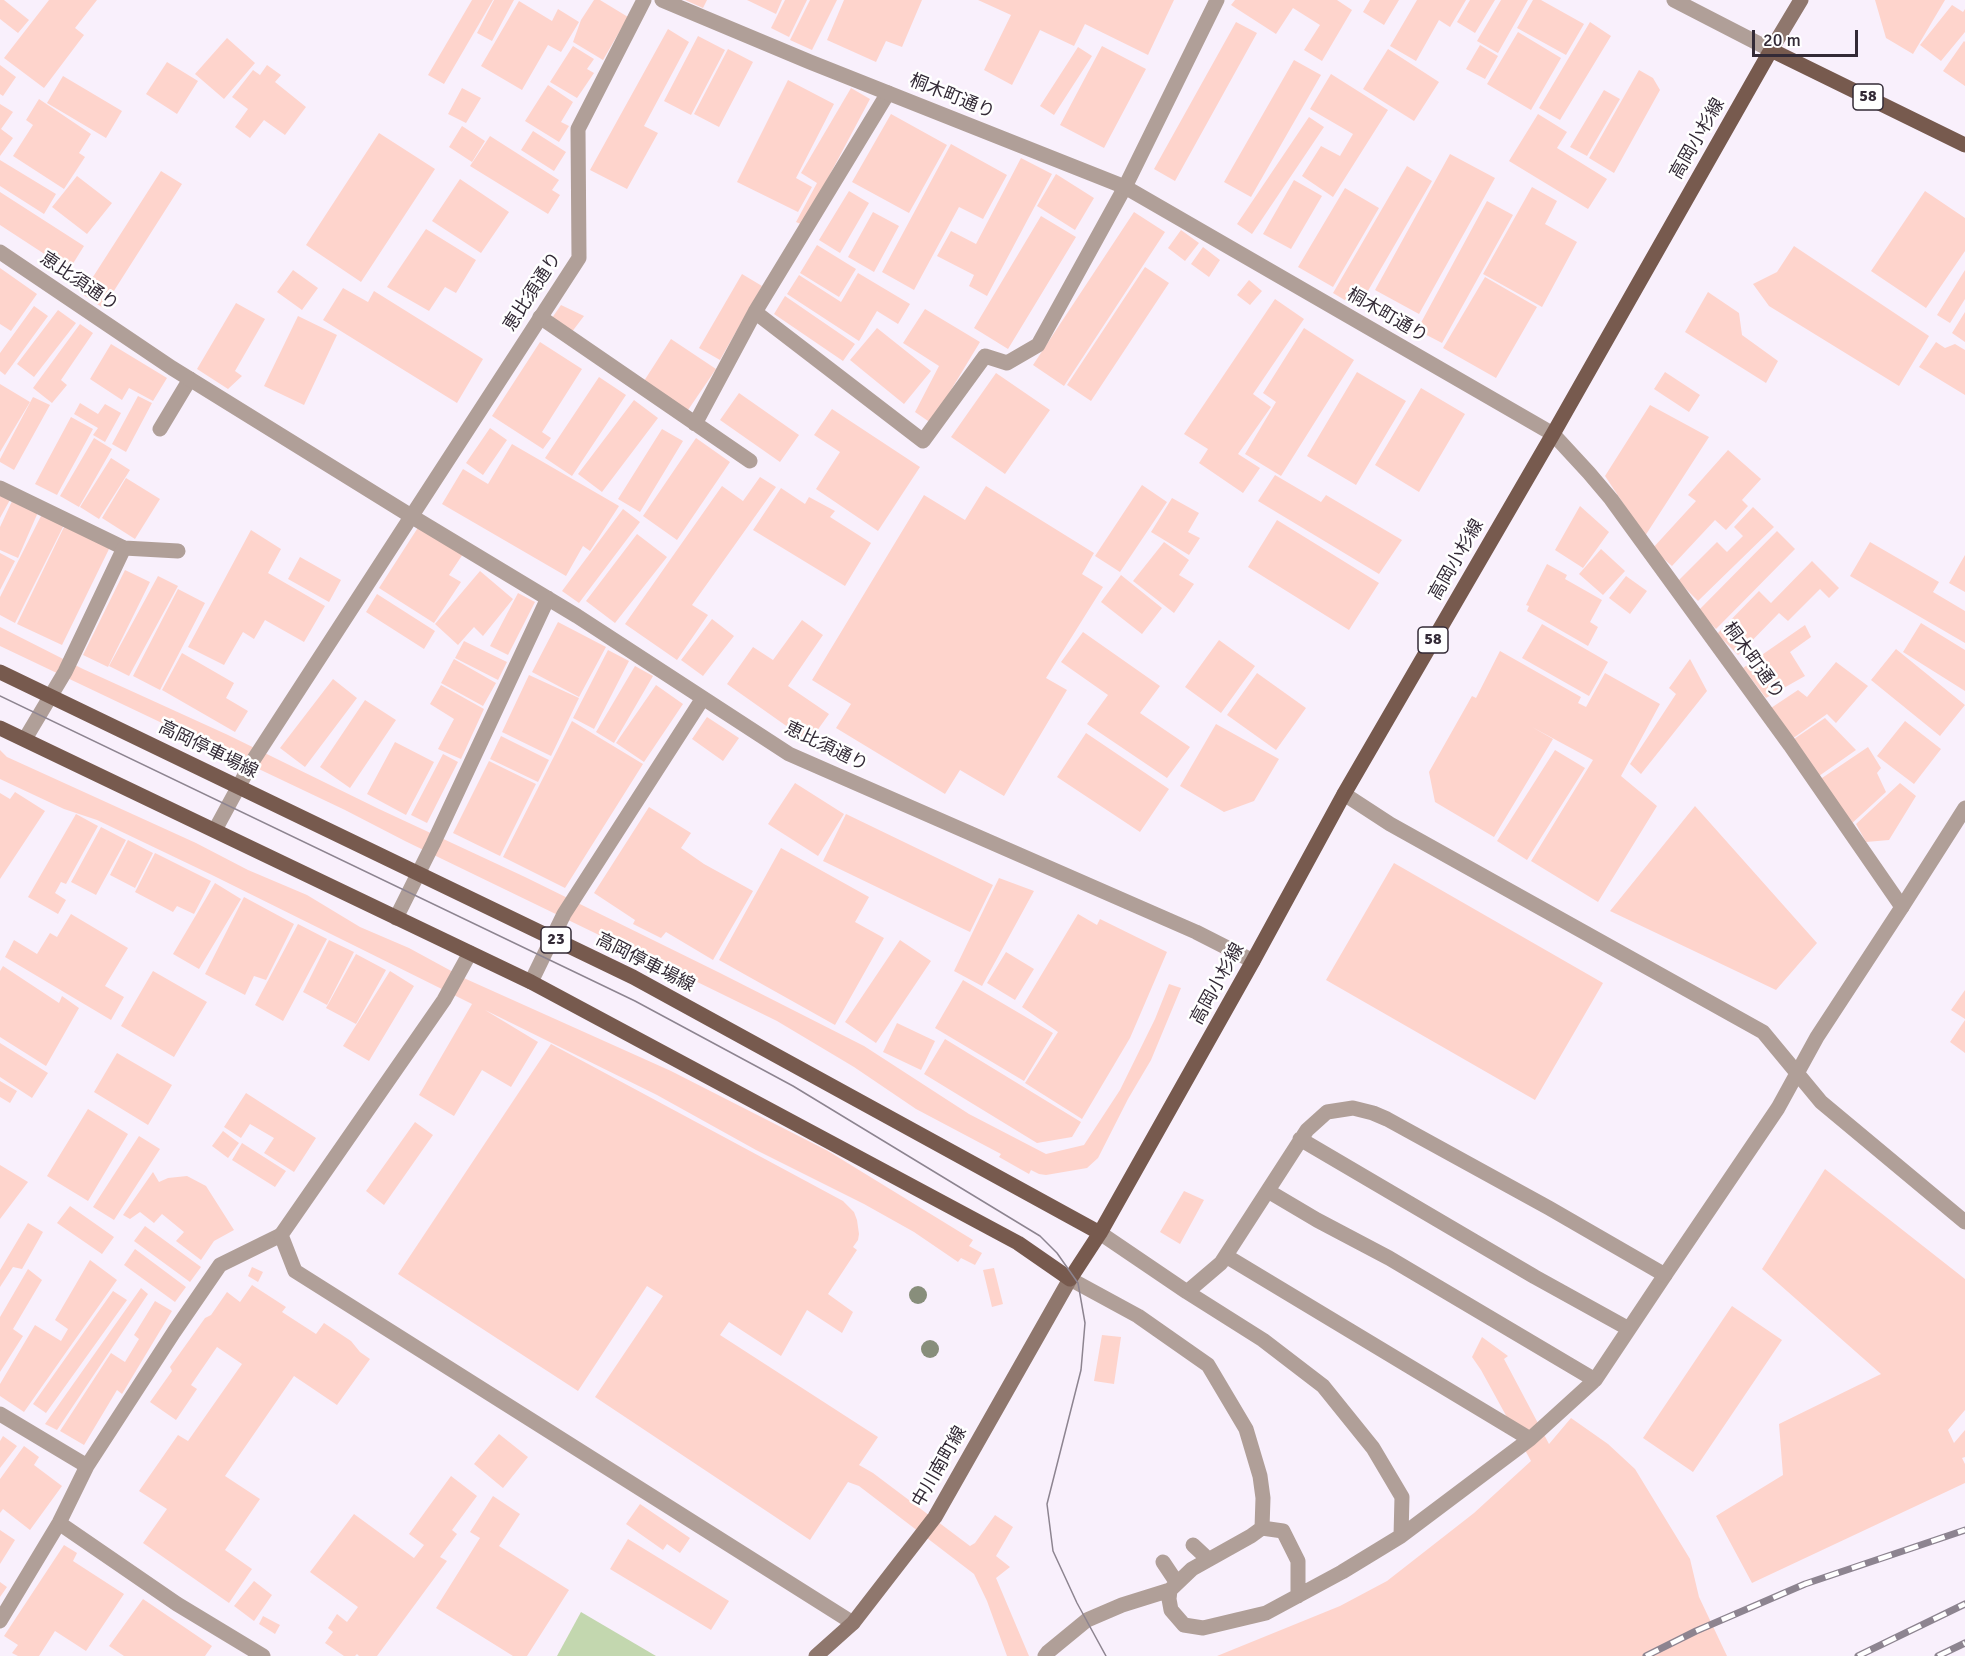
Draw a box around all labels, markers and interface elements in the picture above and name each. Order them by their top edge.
scale bar [1755,18,1862,56]
text: 20 m [1763,29,1801,51]
street label: 桐木町通り [906,70,998,124]
road number: 58 [1853,84,1883,110]
street label: 高岡小杉線 [1666,95,1730,183]
street label: 恵比須通り [36,248,122,316]
street label: 恵比須通り [499,248,567,336]
street label: 桐木町通り [1343,284,1431,348]
street label: 高岡小杉線 [1425,516,1489,604]
street label: 桐木町通り [1718,618,1788,704]
road number: 58 [1418,627,1448,653]
street label: 高岡停車場線 [155,717,261,783]
street label: 恵比須通り [781,718,871,776]
road number: 23 [541,927,571,953]
street label: 高岡停車場線 [592,929,698,997]
street label: 高岡小杉線 [1187,939,1249,1029]
street label: 中川南町線 [908,1423,972,1511]

